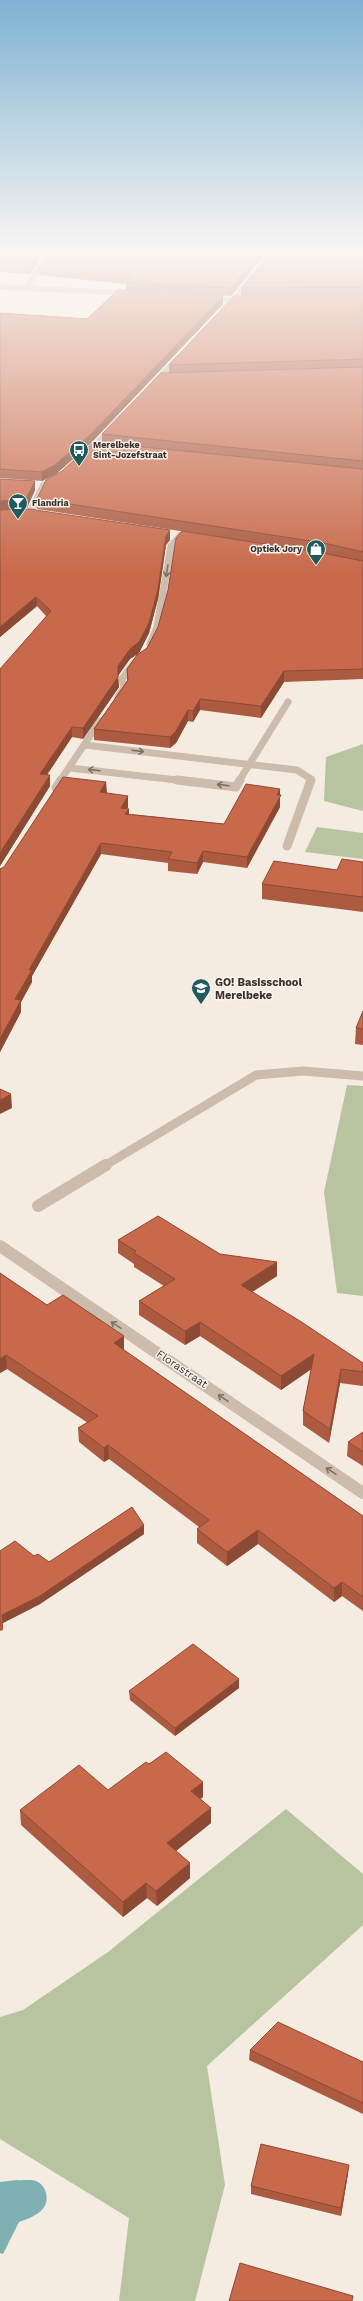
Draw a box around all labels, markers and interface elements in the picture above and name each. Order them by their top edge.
bus stop icon: Merelbeke Sint-Jozefstraat [68,439,90,467]
place label: Merelbeke Sint-Jozefstraat [93,440,167,460]
bar icon: Flandria [7,492,29,520]
place label: Flandria [32,498,69,508]
shop icon: Optiek Jory [305,538,327,566]
place label: Optiek Jory [250,544,303,554]
one-way arrow [163,564,171,577]
one-way arrow [131,747,144,755]
one-way arrow [87,767,100,774]
one-way arrow [217,781,230,789]
place label: GO! Basisschool Merelbeke [215,976,302,1002]
school or university icon: GO! Basisschool Merelbeke [190,977,212,1005]
one-way arrow [110,1321,121,1329]
street label: Florastraat [154,1347,210,1391]
one-way arrow [218,1394,229,1402]
one-way arrow [326,1467,337,1475]

